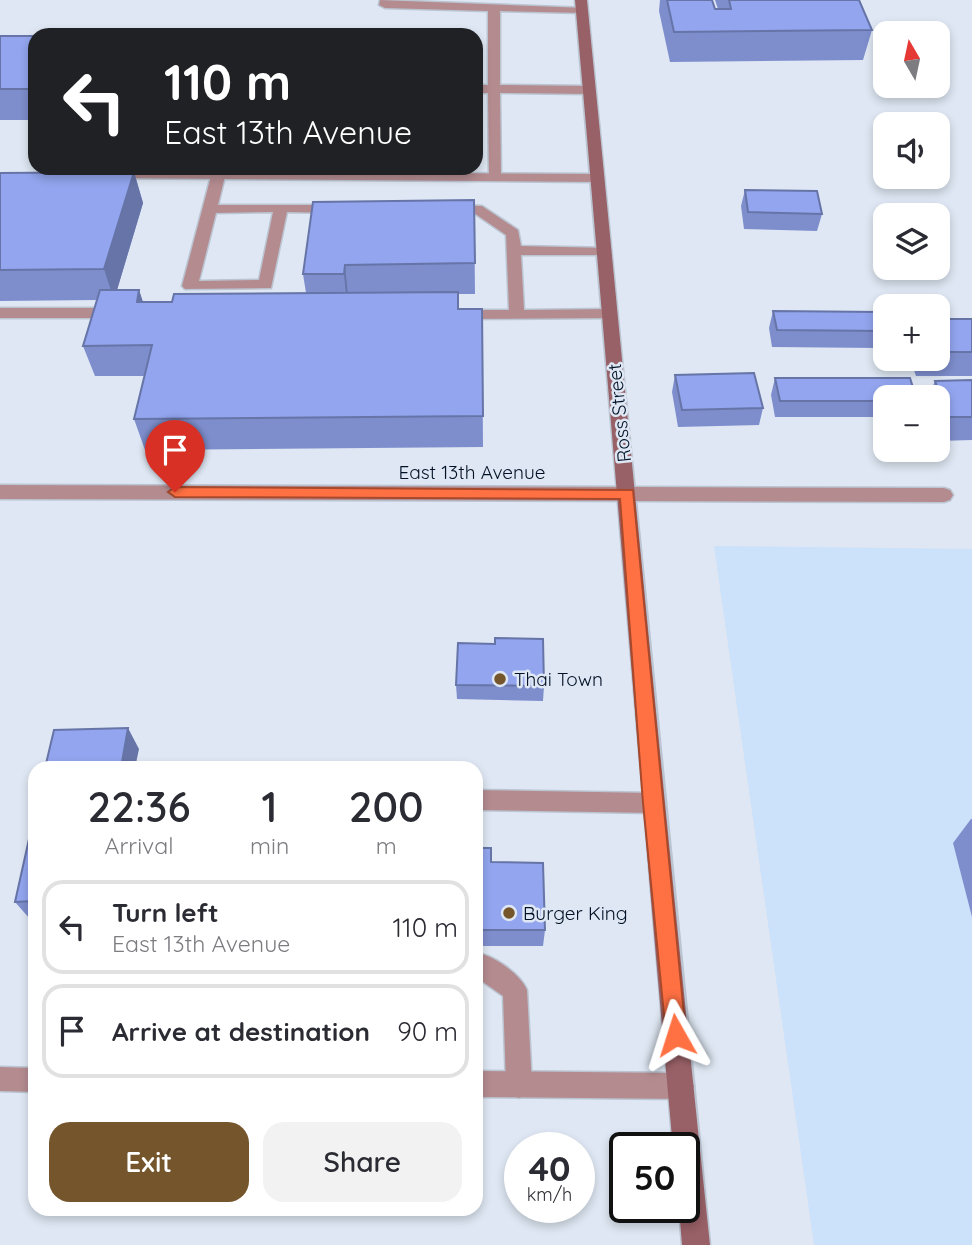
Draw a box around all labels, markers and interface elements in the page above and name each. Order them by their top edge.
north arrow [873,21,950,98]
map controls [873,21,950,462]
text: 110 m [164,51,291,112]
icon: left [49,56,140,147]
text: East 13th Avenue [164,112,412,152]
button: sound [873,112,950,189]
button: layers [873,203,950,280]
button: + [873,294,950,371]
street label: Ross Street [602,362,636,464]
button: − [873,385,950,462]
pin [145,420,205,492]
icon: arrive [156,431,194,469]
street label: East 13th Avenue [398,460,546,484]
place label: Thai Town [514,667,603,691]
marker: Thai Town [492,671,508,687]
text: 22:36 [88,780,191,833]
text: 1 [262,780,278,833]
text: 200 [349,780,424,833]
text: Arrival [105,831,173,860]
text: min [250,831,289,860]
text: m [376,831,397,860]
text: Turn left [112,896,219,929]
place label: Burger King [523,901,628,925]
marker: Burger King [501,905,517,921]
icon: left [53,908,91,946]
text: 110 m [392,911,458,944]
text: East 13th Avenue [112,929,290,958]
position arrow [639,998,713,1072]
icon: arrive [53,1012,91,1050]
text: Arrive at destination [112,1015,370,1048]
text: 90 m [397,1015,458,1048]
button: Exit [49,1122,249,1202]
button: Share [263,1122,462,1202]
speed limit sign: 50 [609,1132,700,1223]
text: 40 [528,1146,571,1190]
text: km/h [527,1183,572,1206]

